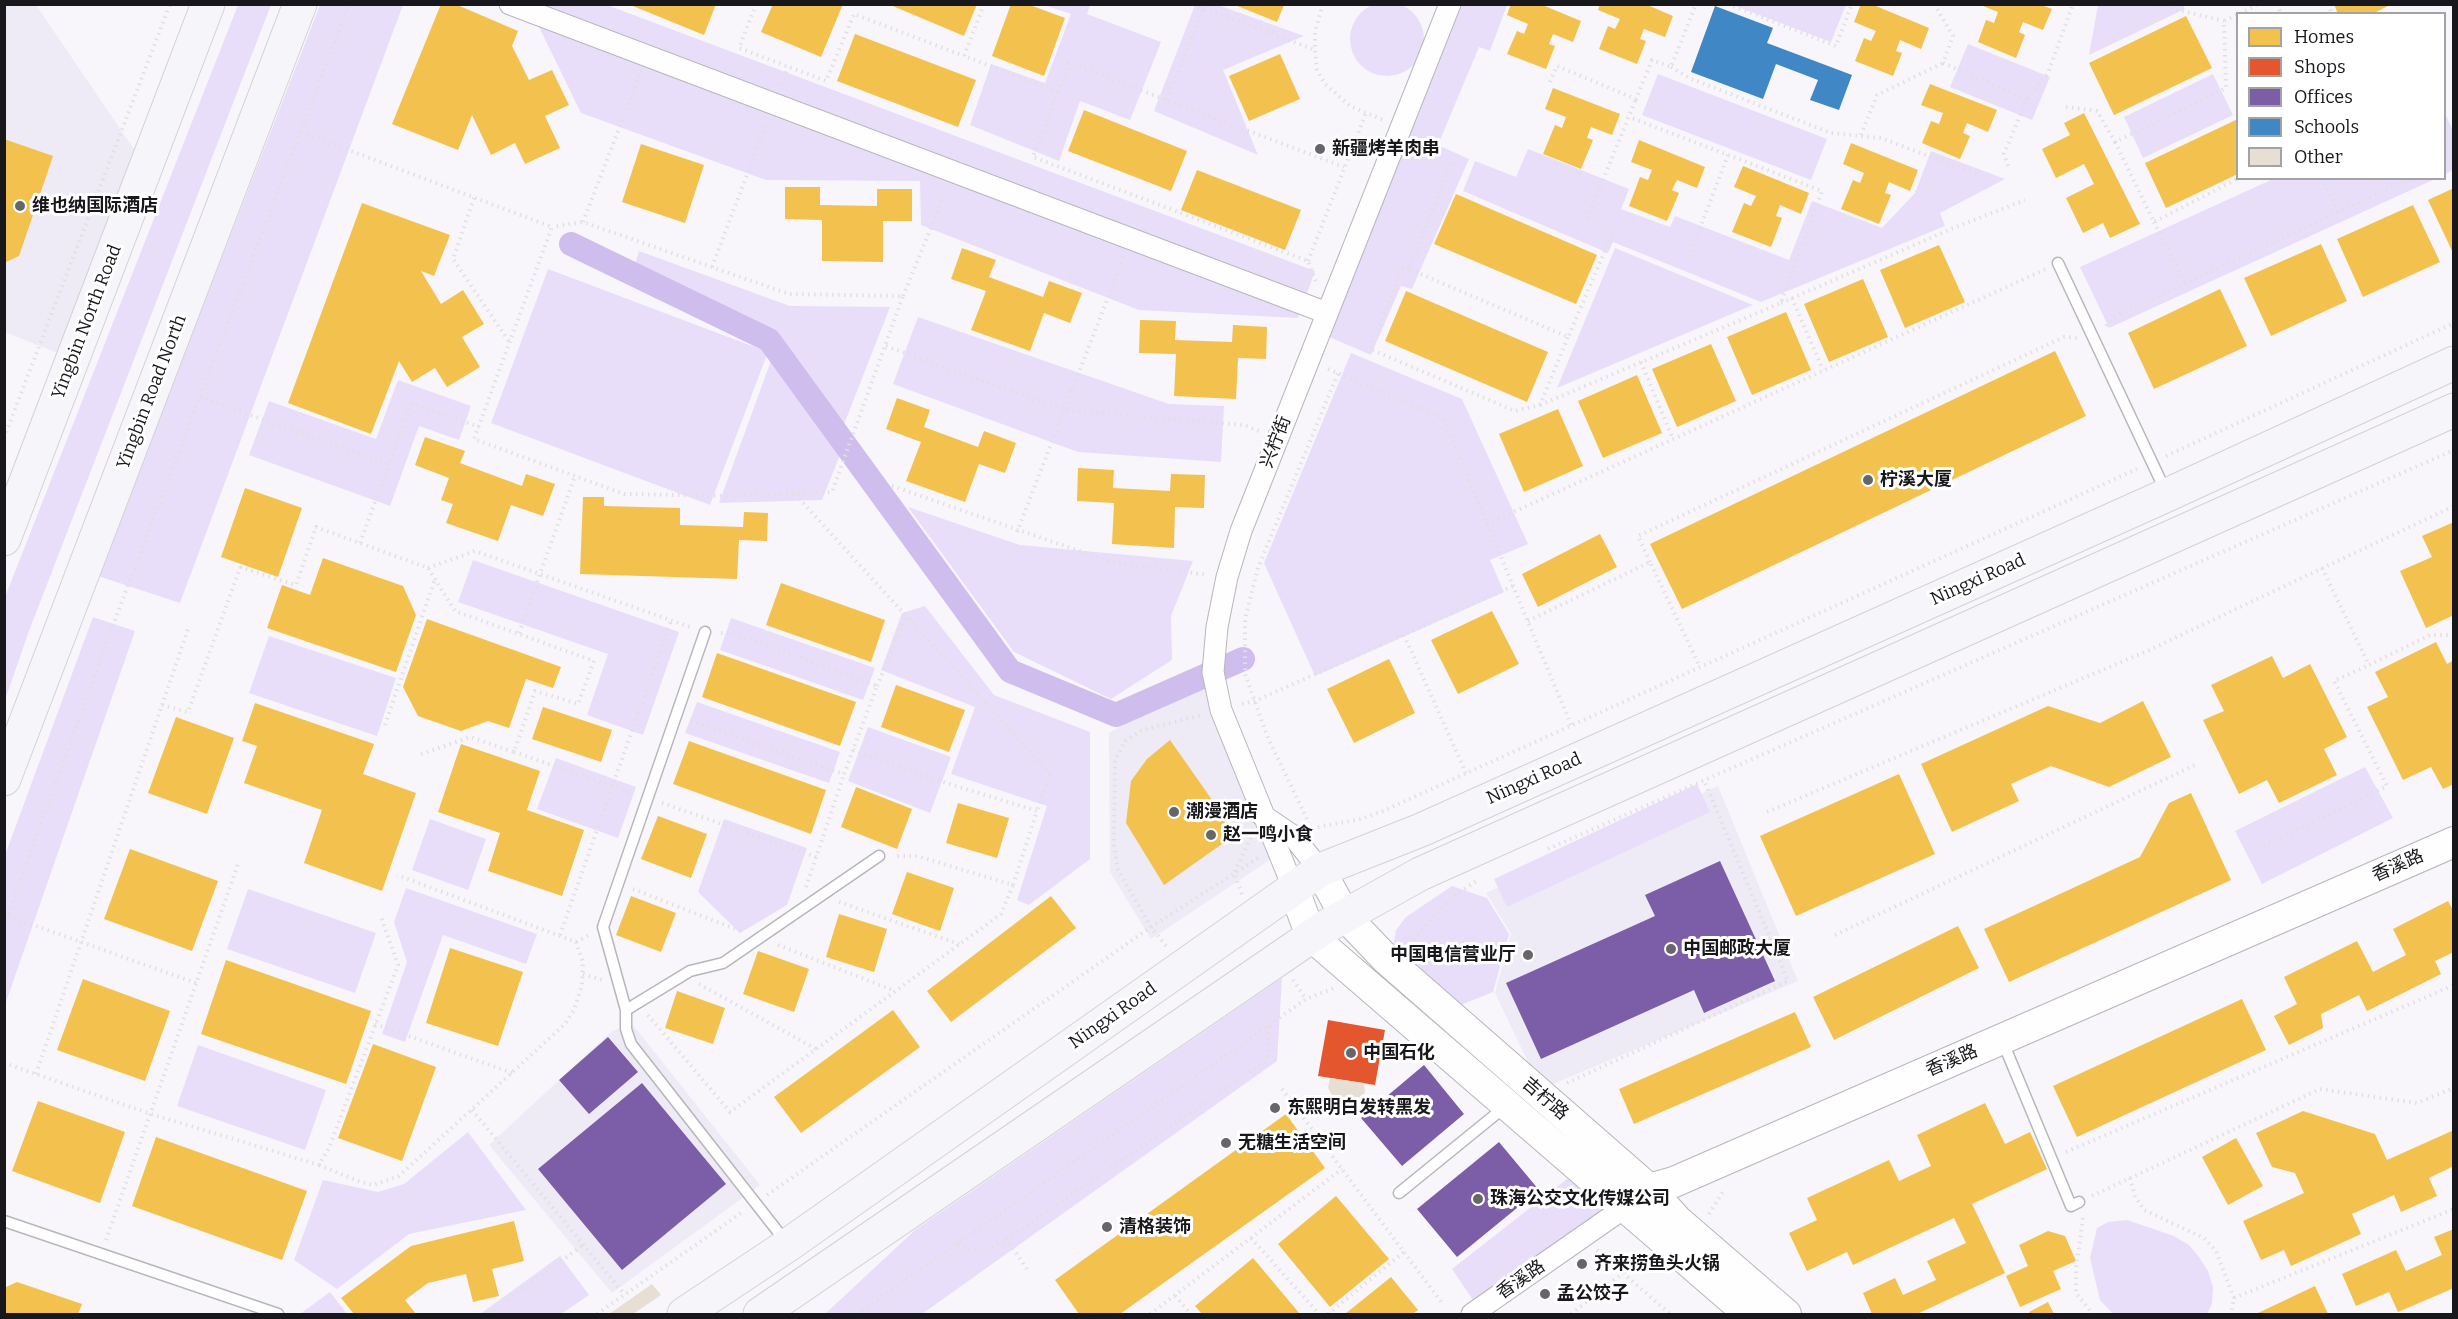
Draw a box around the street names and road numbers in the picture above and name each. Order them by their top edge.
street label: Yingbin North Road [48,242,126,402]
street label: Yingbin Road North [113,312,191,472]
street label: 兴柠街 [1256,413,1296,471]
street label: Ningxi Road [1927,549,2029,611]
street label: Ningxi Road [1483,748,1585,810]
street label: 香溪路 [2369,845,2427,887]
street label: Ningxi Road [1065,978,1161,1054]
street label: 香溪路 [1923,1041,1981,1081]
street label: 吉柠路 [1518,1073,1572,1125]
street label: 香溪路 [1493,1256,1549,1304]

